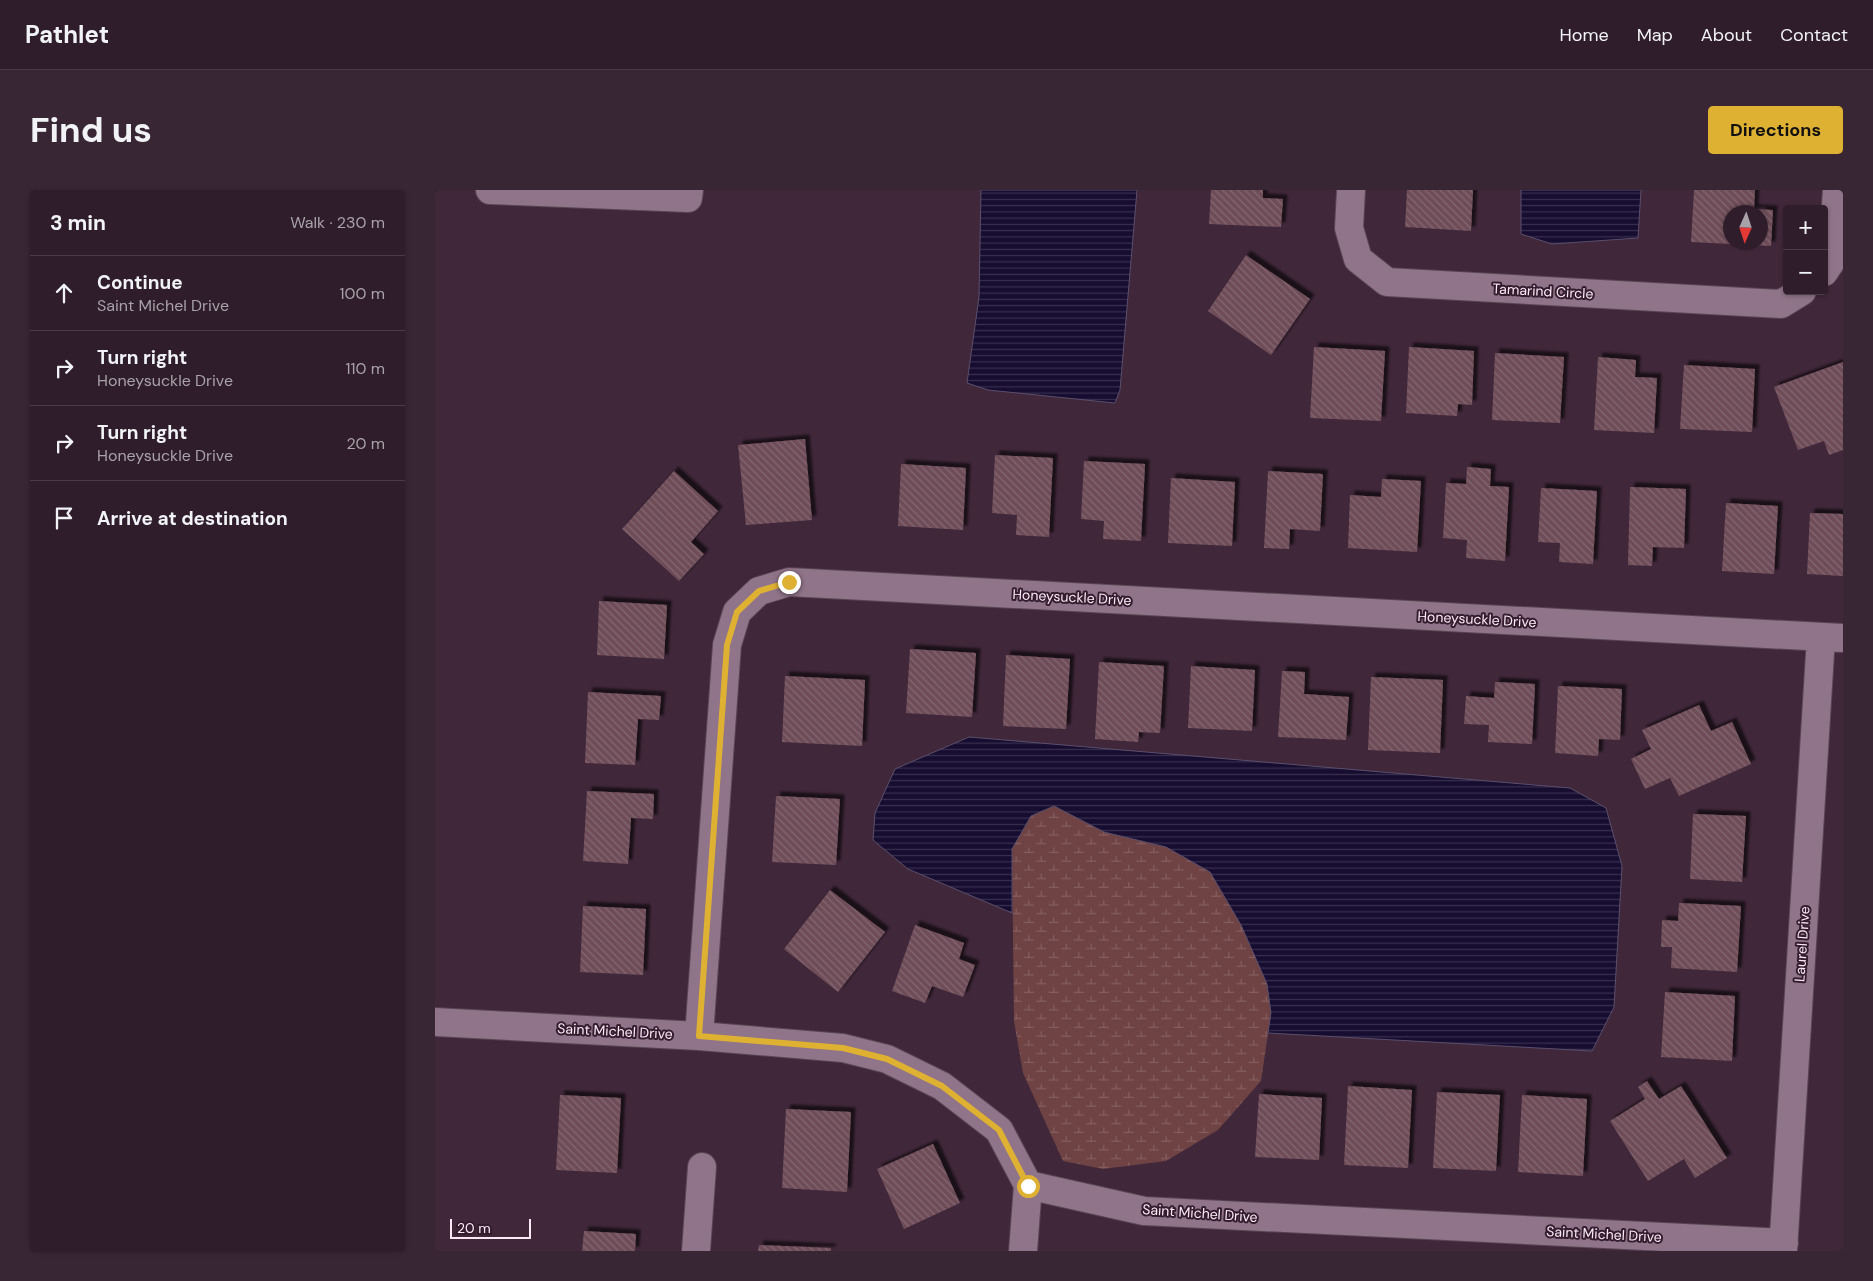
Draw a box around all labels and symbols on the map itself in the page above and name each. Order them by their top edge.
north arrow [1723,205,1768,250]
street label: Tamarind Circle [1492,279,1594,303]
route end [778,571,801,594]
street label: Honeysuckle Drive [1012,585,1132,609]
street label: Honeysuckle Drive [1417,607,1537,631]
street label: Laurel Drive [1790,905,1814,982]
street label: Saint Michel Drive [557,1019,673,1043]
route start [1017,1175,1040,1198]
street label: Saint Michel Drive [1142,1200,1258,1226]
scale bar [450,1216,531,1239]
street label: Saint Michel Drive [1546,1222,1662,1246]

